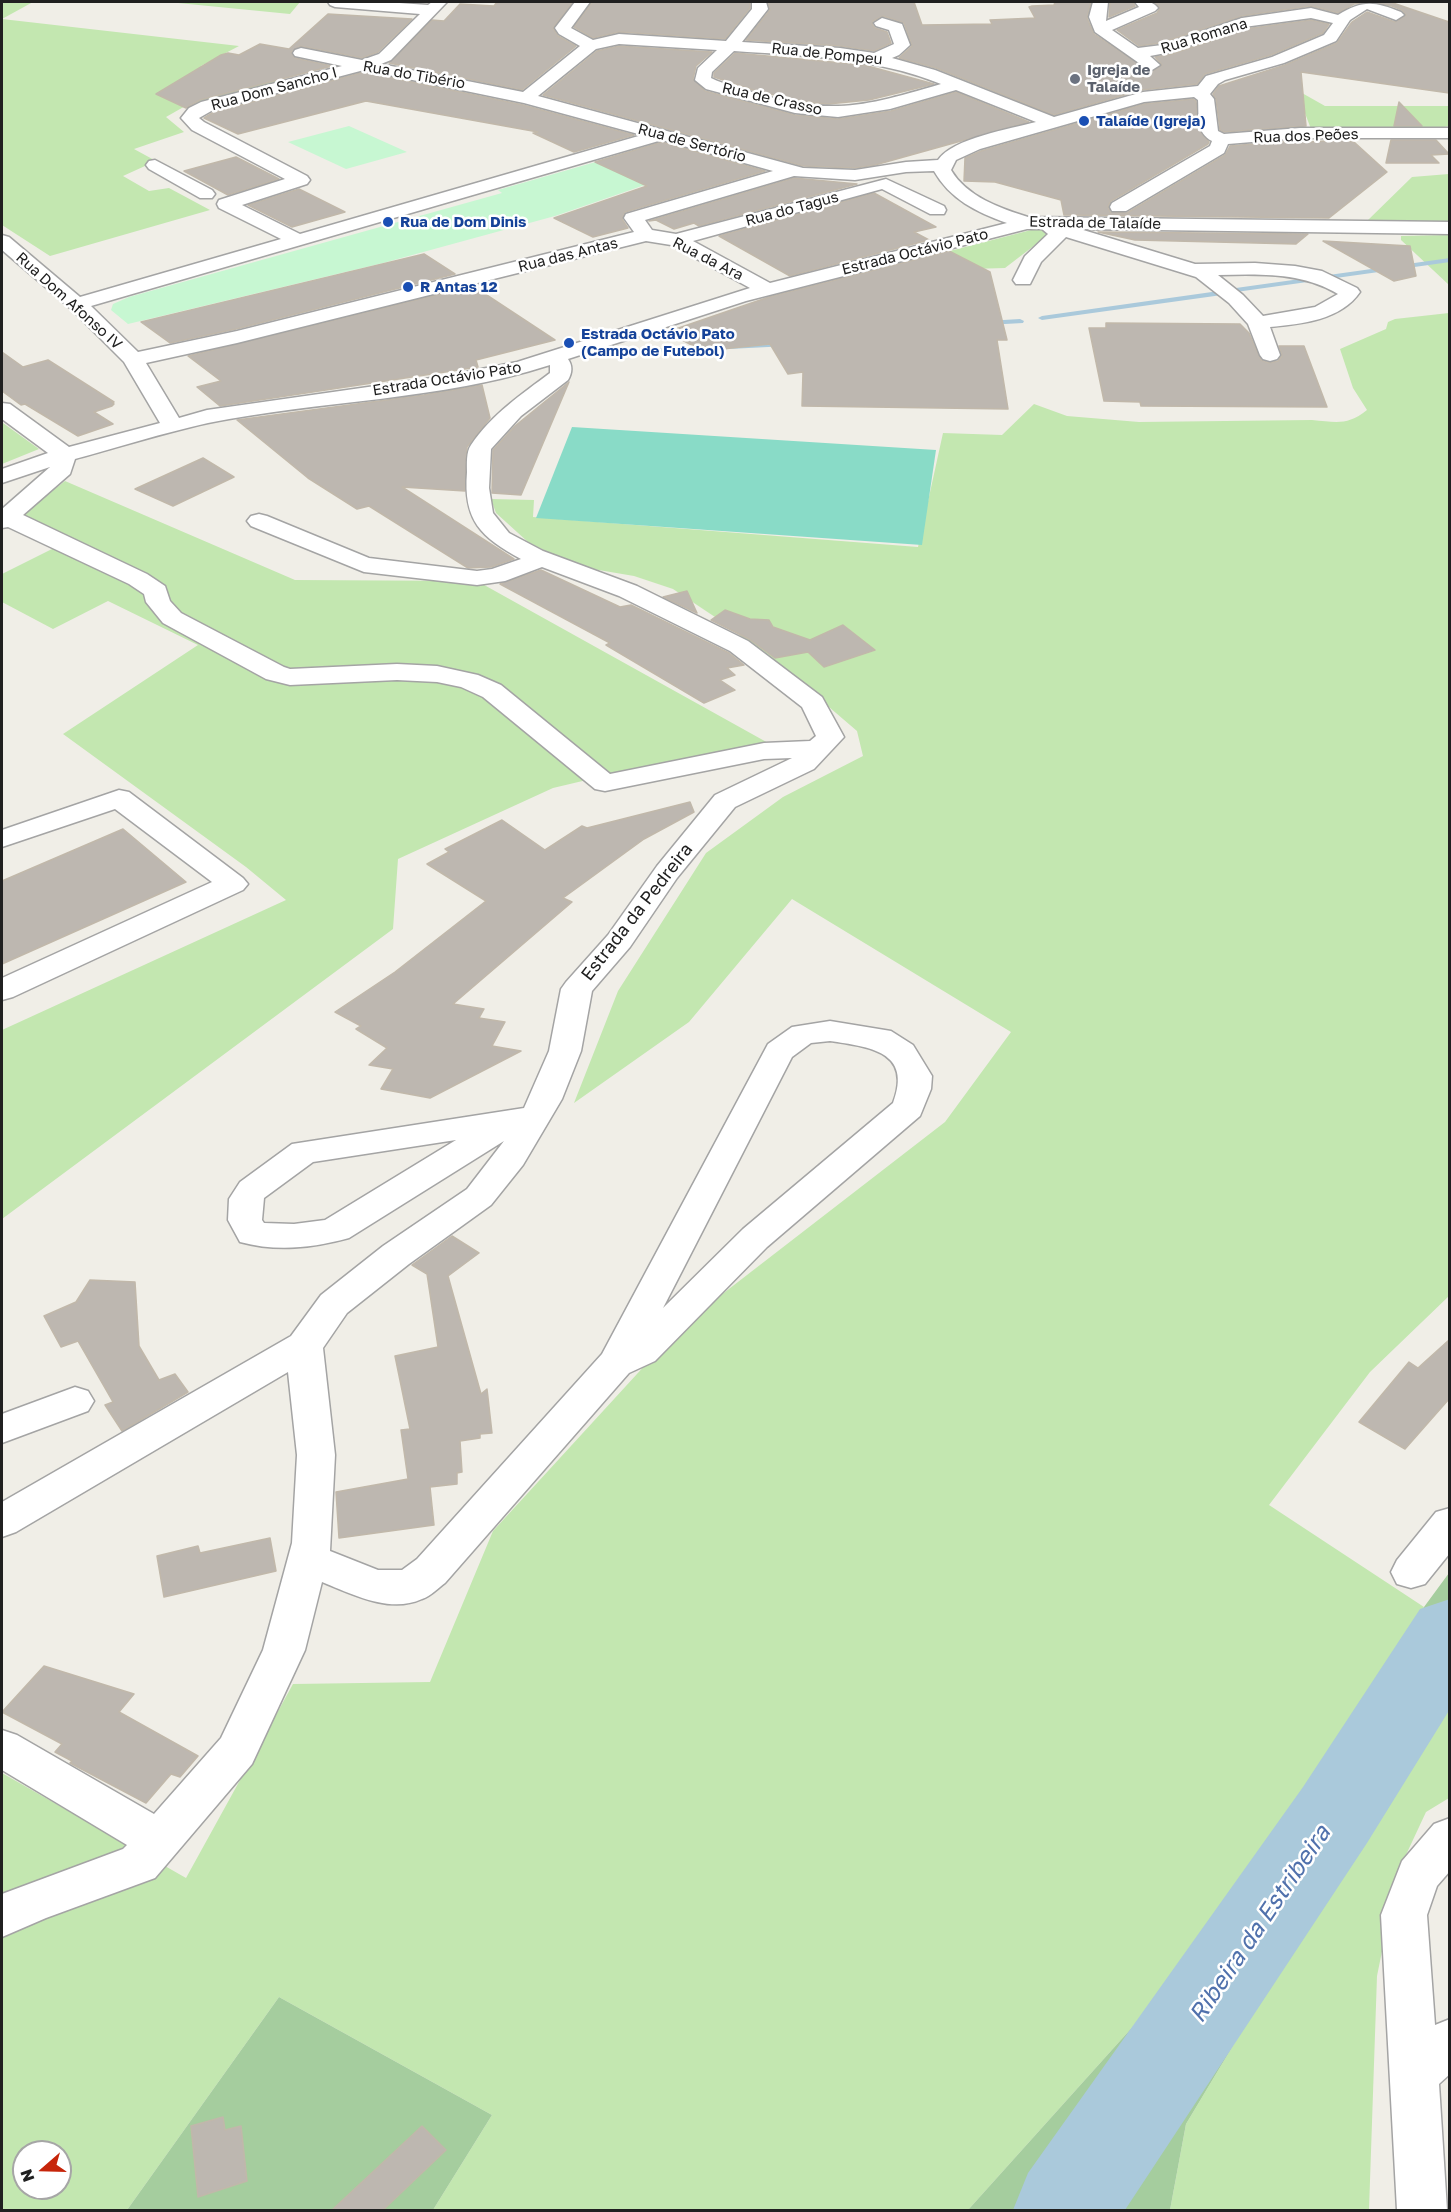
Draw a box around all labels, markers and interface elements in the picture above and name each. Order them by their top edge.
street label: Rua Romana [1158,14,1250,58]
street label: Rua de Pompeu [770,39,884,69]
street label: Rua do Tibério [362,57,466,93]
place label: Igreja de Talaíde [1087,61,1150,96]
street label: Rua Dom Sancho I [209,63,339,115]
marker: Igreja de Talaíde [1068,72,1082,86]
street label: Rua de Crasso [720,79,824,119]
place label: Talaíde (Igreja) [1096,112,1206,130]
marker: Talaíde (Igreja) [1077,114,1091,128]
street label: Rua de Sertório [636,120,748,166]
street label: Rua dos Peões [1253,125,1359,147]
street label: Rua do Tagus [743,188,841,230]
place label: Rua de Dom Dinis [400,213,526,231]
street label: Estrada de Talaíde [1029,213,1161,233]
marker: Rua de Dom Dinis [381,215,395,229]
street label: Estrada Octávio Pato [840,225,990,279]
street label: Rua das Antas [516,234,620,276]
street label: Rua da Ara [670,234,746,284]
street label: Rua Dom Afonso IV [12,249,126,353]
place label: R Antas 12 [420,278,498,296]
marker: R Antas 12 [401,280,415,294]
place label: Estrada Octávio Pato (Campo de Futebol) [581,325,735,360]
marker: Estrada Octávio Pato (Campo de Futebol) [562,336,576,350]
street label: Estrada Octávio Pato [371,358,523,400]
street label: Estrada da Pedreira [577,839,697,985]
water label: Ribeira da Estribeira [1183,1820,1337,2028]
north arrow [12,2140,72,2200]
text: N [15,2166,38,2185]

